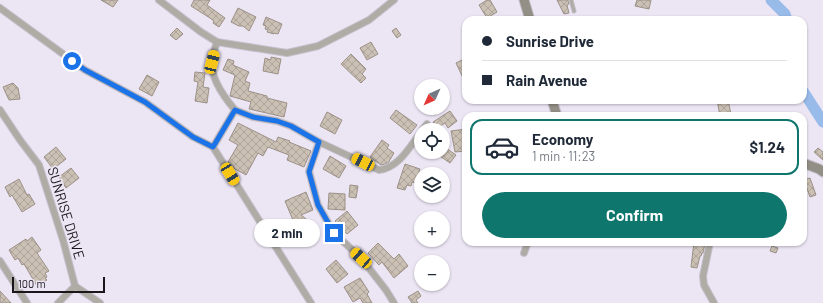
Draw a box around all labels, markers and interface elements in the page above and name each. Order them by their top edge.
text: Sunrise Drive [506,32,594,50]
car [203,49,221,75]
route start [63,52,81,70]
text: Rain Avenue [506,71,588,89]
north arrow [414,79,450,115]
map controls [414,79,450,291]
button: locate [414,123,450,159]
icon: car [484,129,520,165]
text: Economy [532,130,593,148]
text: $1.24 [750,138,785,156]
text: 1 min · 11:23 [532,148,595,164]
car [350,151,376,173]
car [219,161,241,187]
street label: SUNRISE DRIVE [44,165,89,261]
button: layers [414,167,450,203]
button: Confirm [482,192,787,238]
button: + [414,211,450,247]
callout: 2 min [254,219,320,247]
route end [325,224,343,242]
text: 2 min [271,225,303,241]
car [348,246,374,270]
button: − [414,255,450,291]
scale bar [12,275,105,294]
text: 100 m [18,277,46,290]

